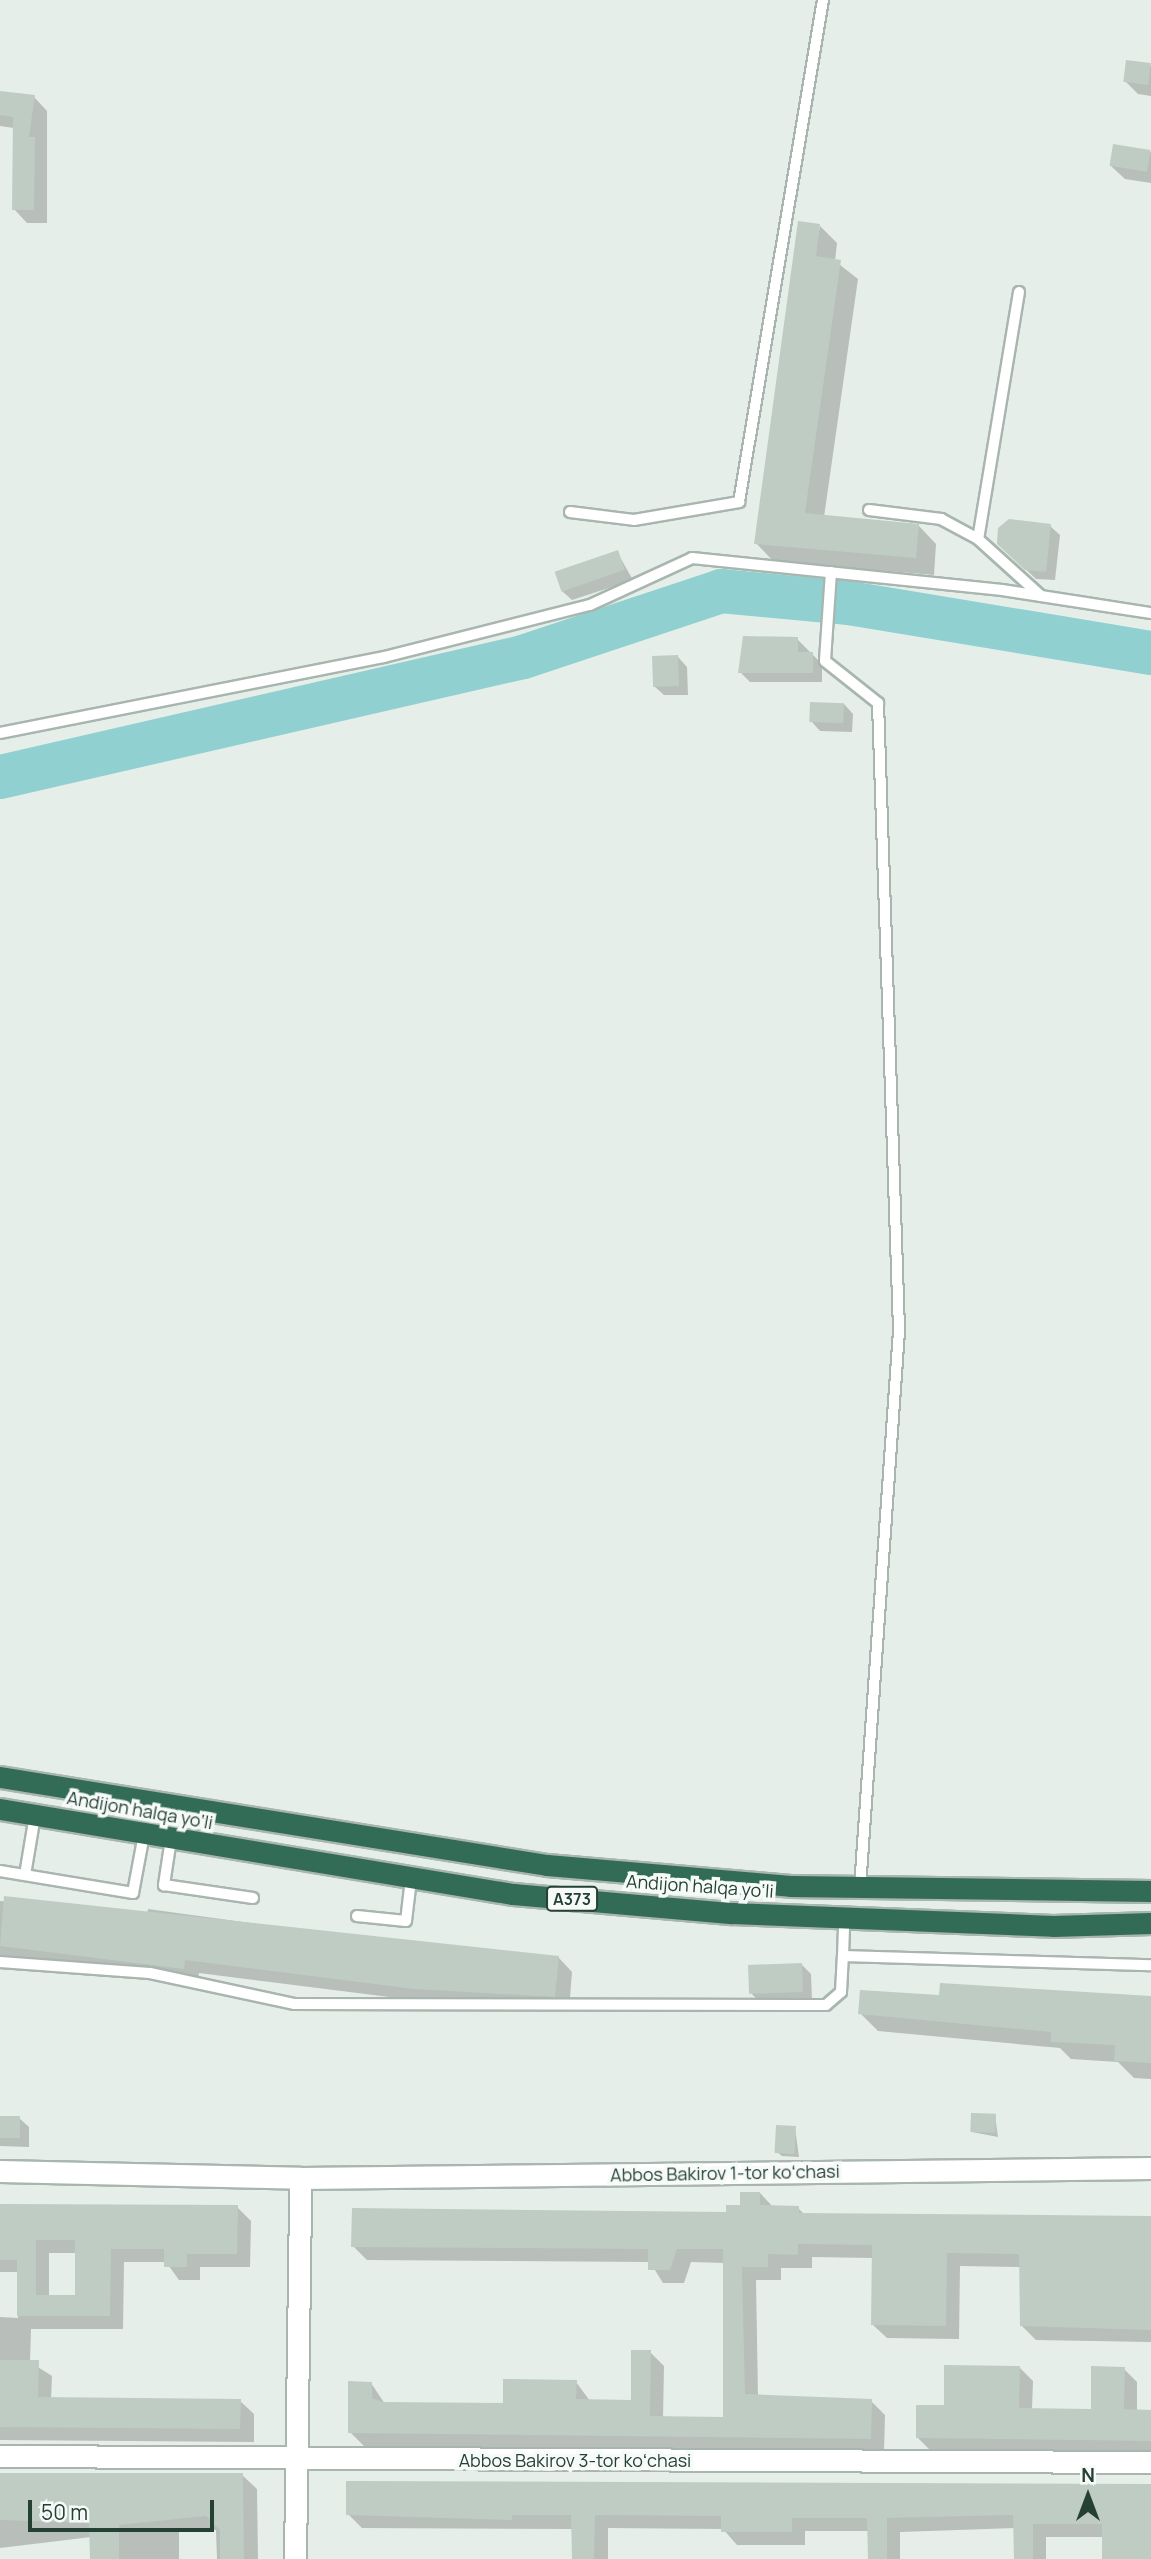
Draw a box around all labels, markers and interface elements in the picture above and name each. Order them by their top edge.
street label: Andijon halqa yo‘li [65,1787,215,1833]
street label: Andijon halqa yo‘li [626,1870,774,1902]
road number: A373 [546,1886,598,1912]
street label: Abbos Bakirov 1-tor koʻchasi [610,2160,840,2186]
street label: Abbos Bakirov 3-tor koʻchasi [459,2449,691,2471]
north arrow [1053,2461,1123,2531]
text: N [1081,2462,1095,2488]
scale bar [32,2486,217,2530]
text: 50 m [41,2498,88,2526]

